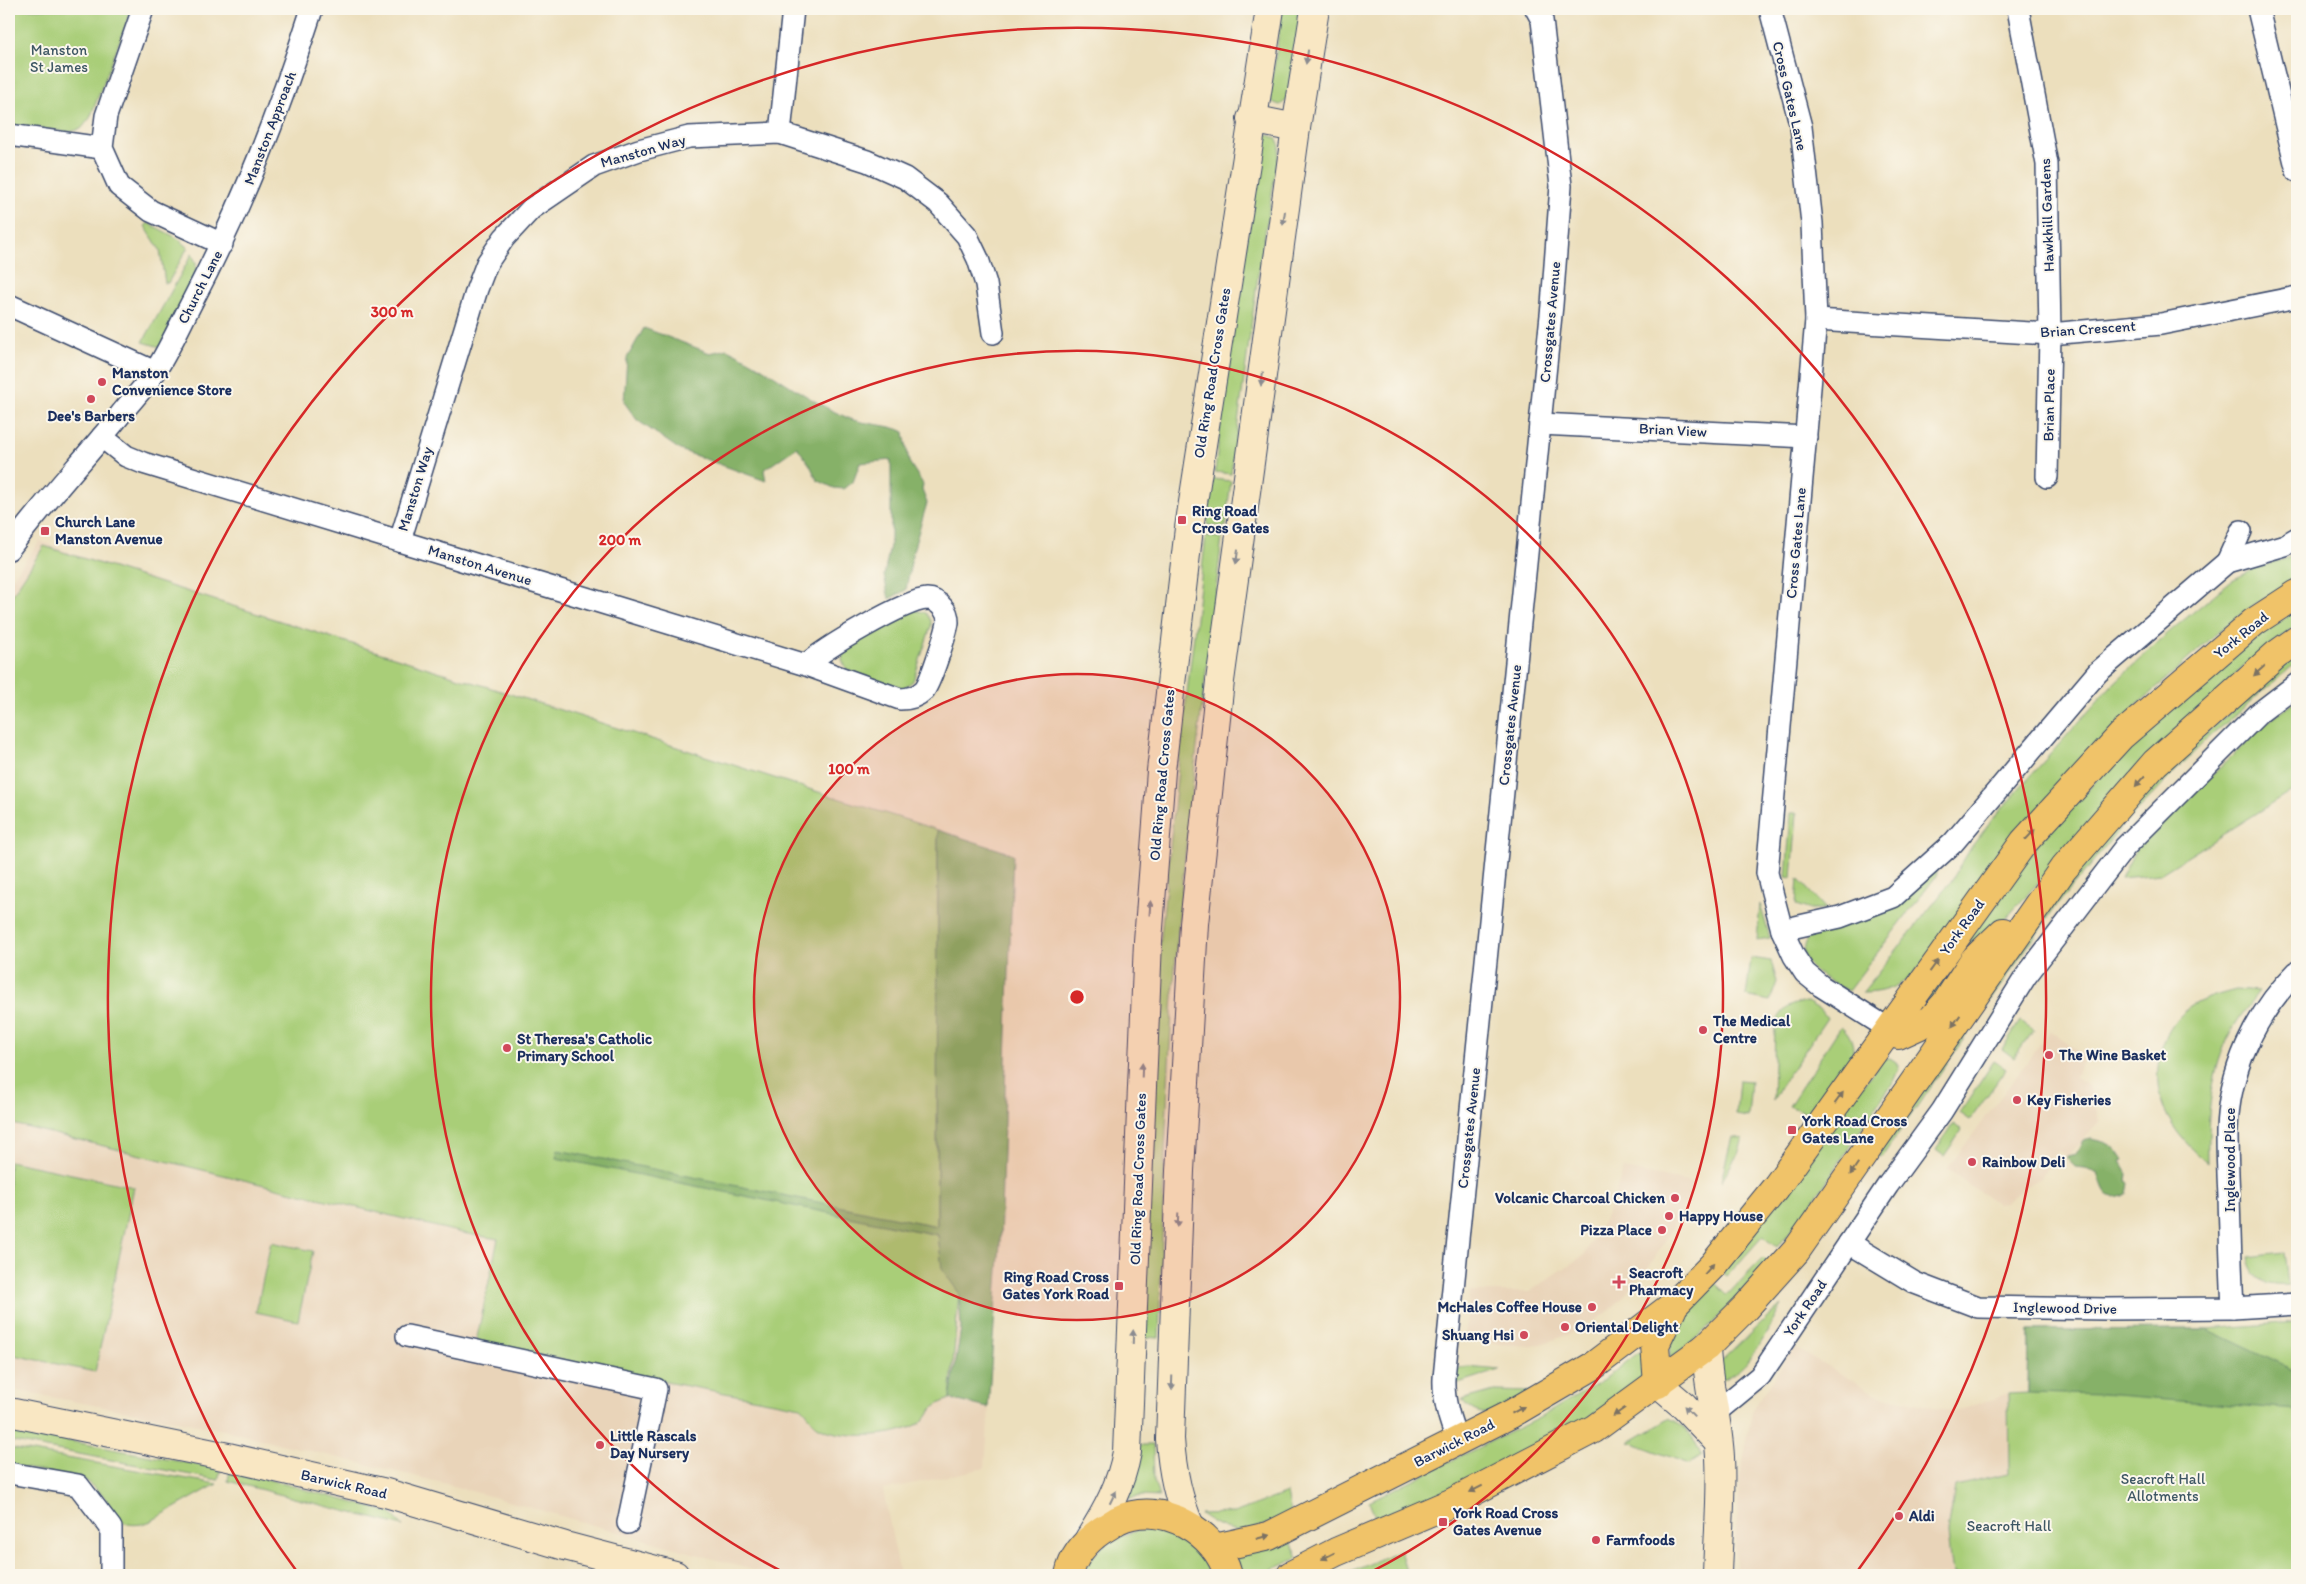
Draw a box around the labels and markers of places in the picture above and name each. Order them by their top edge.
place label: Manston Convenience Store [112,364,232,399]
marker: Manston Convenience Store [96,376,108,388]
marker: Dee's Barbers [85,393,97,405]
place label: Dee's Barbers [47,407,135,425]
place label: Ring Road Cross Gates [1192,502,1270,537]
place label: Church Lane Manston Avenue [55,513,163,548]
marker: Ring Road Cross Gates [1176,514,1188,526]
marker: Church Lane Manston Avenue [39,525,51,537]
centre of rings [1068,988,1086,1006]
place label: The Medical Centre [1712,1012,1791,1047]
marker: The Medical Centre [1697,1024,1709,1036]
place label: St Theresa's Catholic Primary School [517,1030,652,1066]
marker: St Theresa's Catholic Primary School [501,1042,513,1054]
place label: The Wine Basket [2058,1046,2167,1064]
marker: The Wine Basket [2043,1049,2055,1061]
place label: Key Fisheries [2027,1091,2111,1110]
marker: Key Fisheries [2011,1094,2023,1106]
place label: York Road Cross Gates Lane [1801,1112,1907,1147]
marker: York Road Cross Gates Lane [1786,1124,1798,1136]
place label: Rainbow Deli [1982,1153,2066,1171]
marker: Rainbow Deli [1966,1156,1978,1168]
place label: Volcanic Charcoal Chicken [1495,1189,1665,1207]
marker: Volcanic Charcoal Chicken [1669,1192,1681,1204]
place label: Happy House [1679,1207,1763,1226]
marker: Happy House [1663,1210,1675,1222]
place label: Pizza Place [1580,1221,1652,1239]
marker: Pizza Place [1656,1224,1668,1236]
place label: Seacroft Pharmacy [1629,1264,1694,1300]
place label: Ring Road Cross Gates York Road [1003,1268,1110,1303]
marker: Seacroft Pharmacy [1613,1276,1625,1288]
marker: Ring Road Cross Gates York Road [1113,1280,1125,1292]
place label: McHales Coffee House [1438,1298,1582,1316]
marker: McHales Coffee House [1586,1301,1598,1313]
place label: Oriental Delight [1575,1318,1679,1337]
marker: Oriental Delight [1559,1321,1571,1333]
place label: Shuang Hsi [1442,1326,1514,1345]
marker: Shuang Hsi [1518,1329,1530,1341]
place label: Little Rascals Day Nursery [610,1427,697,1463]
marker: Little Rascals Day Nursery [594,1439,606,1451]
place label: York Road Cross Gates Avenue [1452,1504,1558,1539]
place label: Aldi [1908,1507,1935,1525]
marker: Aldi [1893,1510,1905,1522]
marker: York Road Cross Gates Avenue [1437,1516,1449,1528]
place label: Farmfoods [1606,1531,1675,1549]
marker: Farmfoods [1590,1534,1602,1546]

